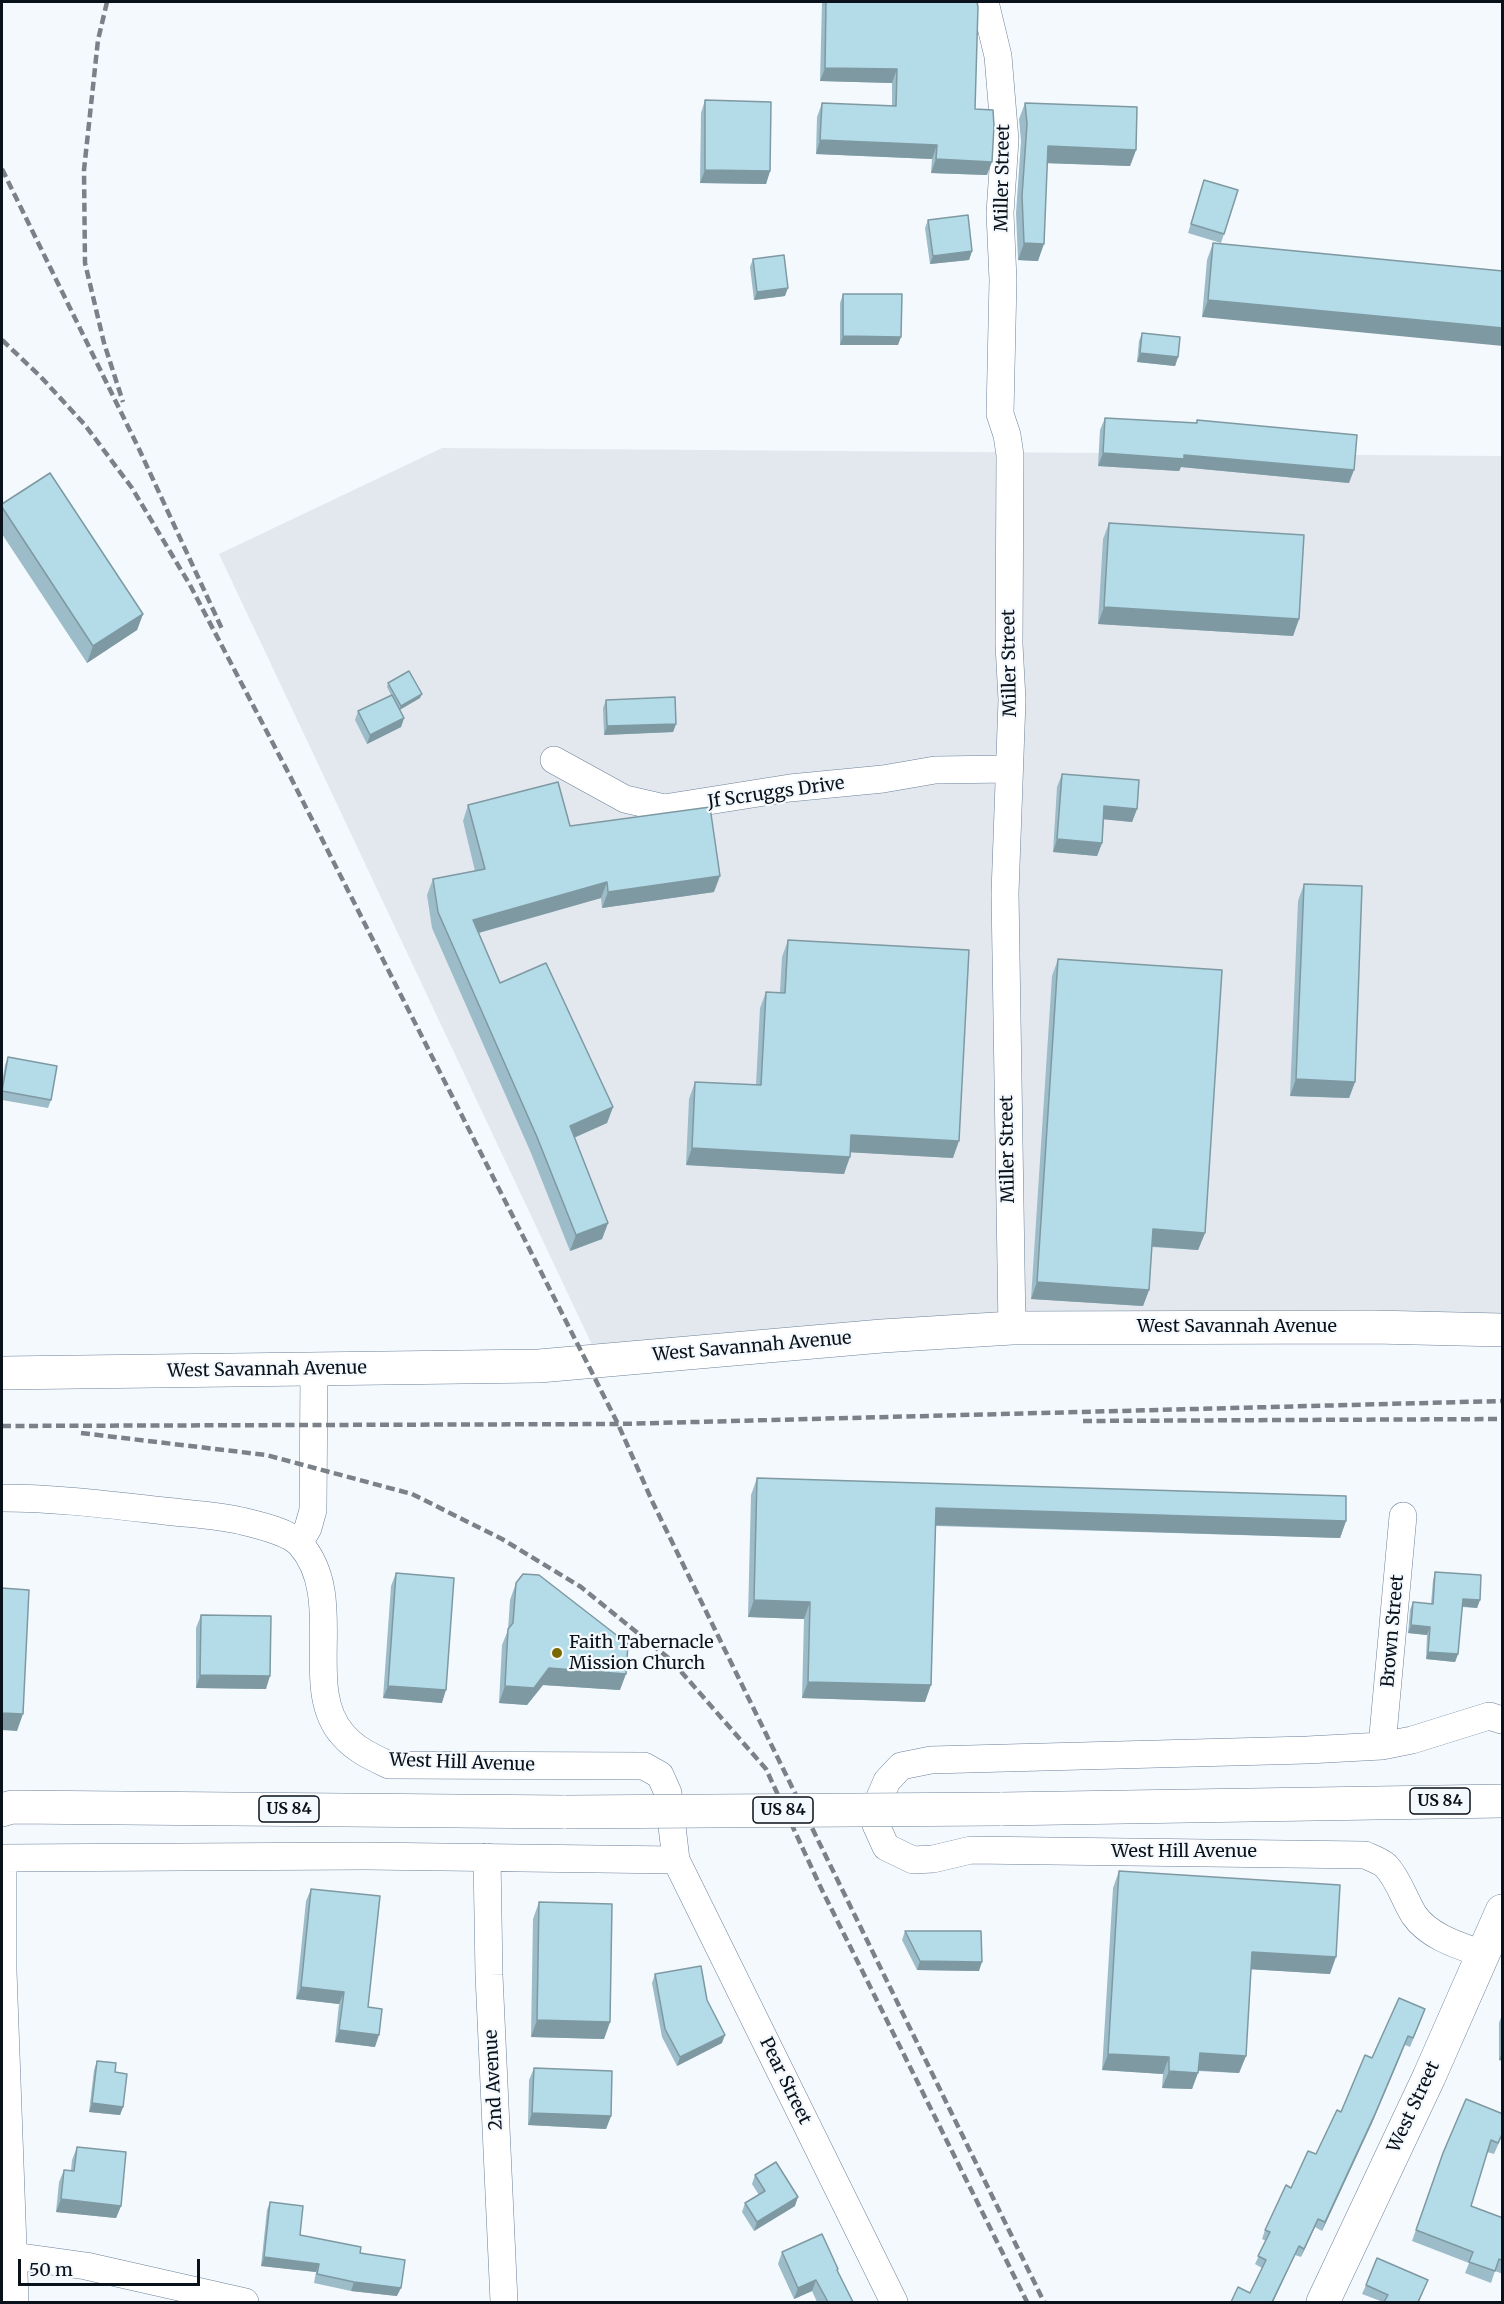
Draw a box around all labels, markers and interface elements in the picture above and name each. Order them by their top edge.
street label: Miller Street [991,124,1015,232]
street label: Miller Street [998,609,1022,717]
street label: Jf Scruggs Drive [706,773,846,813]
street label: Miller Street [996,1095,1020,1203]
street label: West Savannah Avenue [1137,1316,1337,1338]
street label: West Savannah Avenue [652,1328,852,1366]
street label: West Savannah Avenue [167,1357,367,1383]
street label: Brown Street [1377,1574,1409,1688]
place label: Faith Tabernacle Mission Church [569,1632,714,1674]
marker: Faith Tabernacle Mission Church [550,1646,564,1660]
street label: West Hill Avenue [389,1750,535,1776]
road number: US 84 [1410,1788,1470,1814]
road number: US 84 [259,1796,319,1822]
road number: US 84 [753,1797,813,1823]
street label: West Hill Avenue [1111,1841,1257,1863]
street label: 2nd Avenue [481,2029,507,2131]
street label: Pear Street [755,2034,815,2128]
street label: West Street [1383,2058,1445,2156]
scale bar [21,2247,202,2285]
text: 50 m [29,2258,73,2281]

